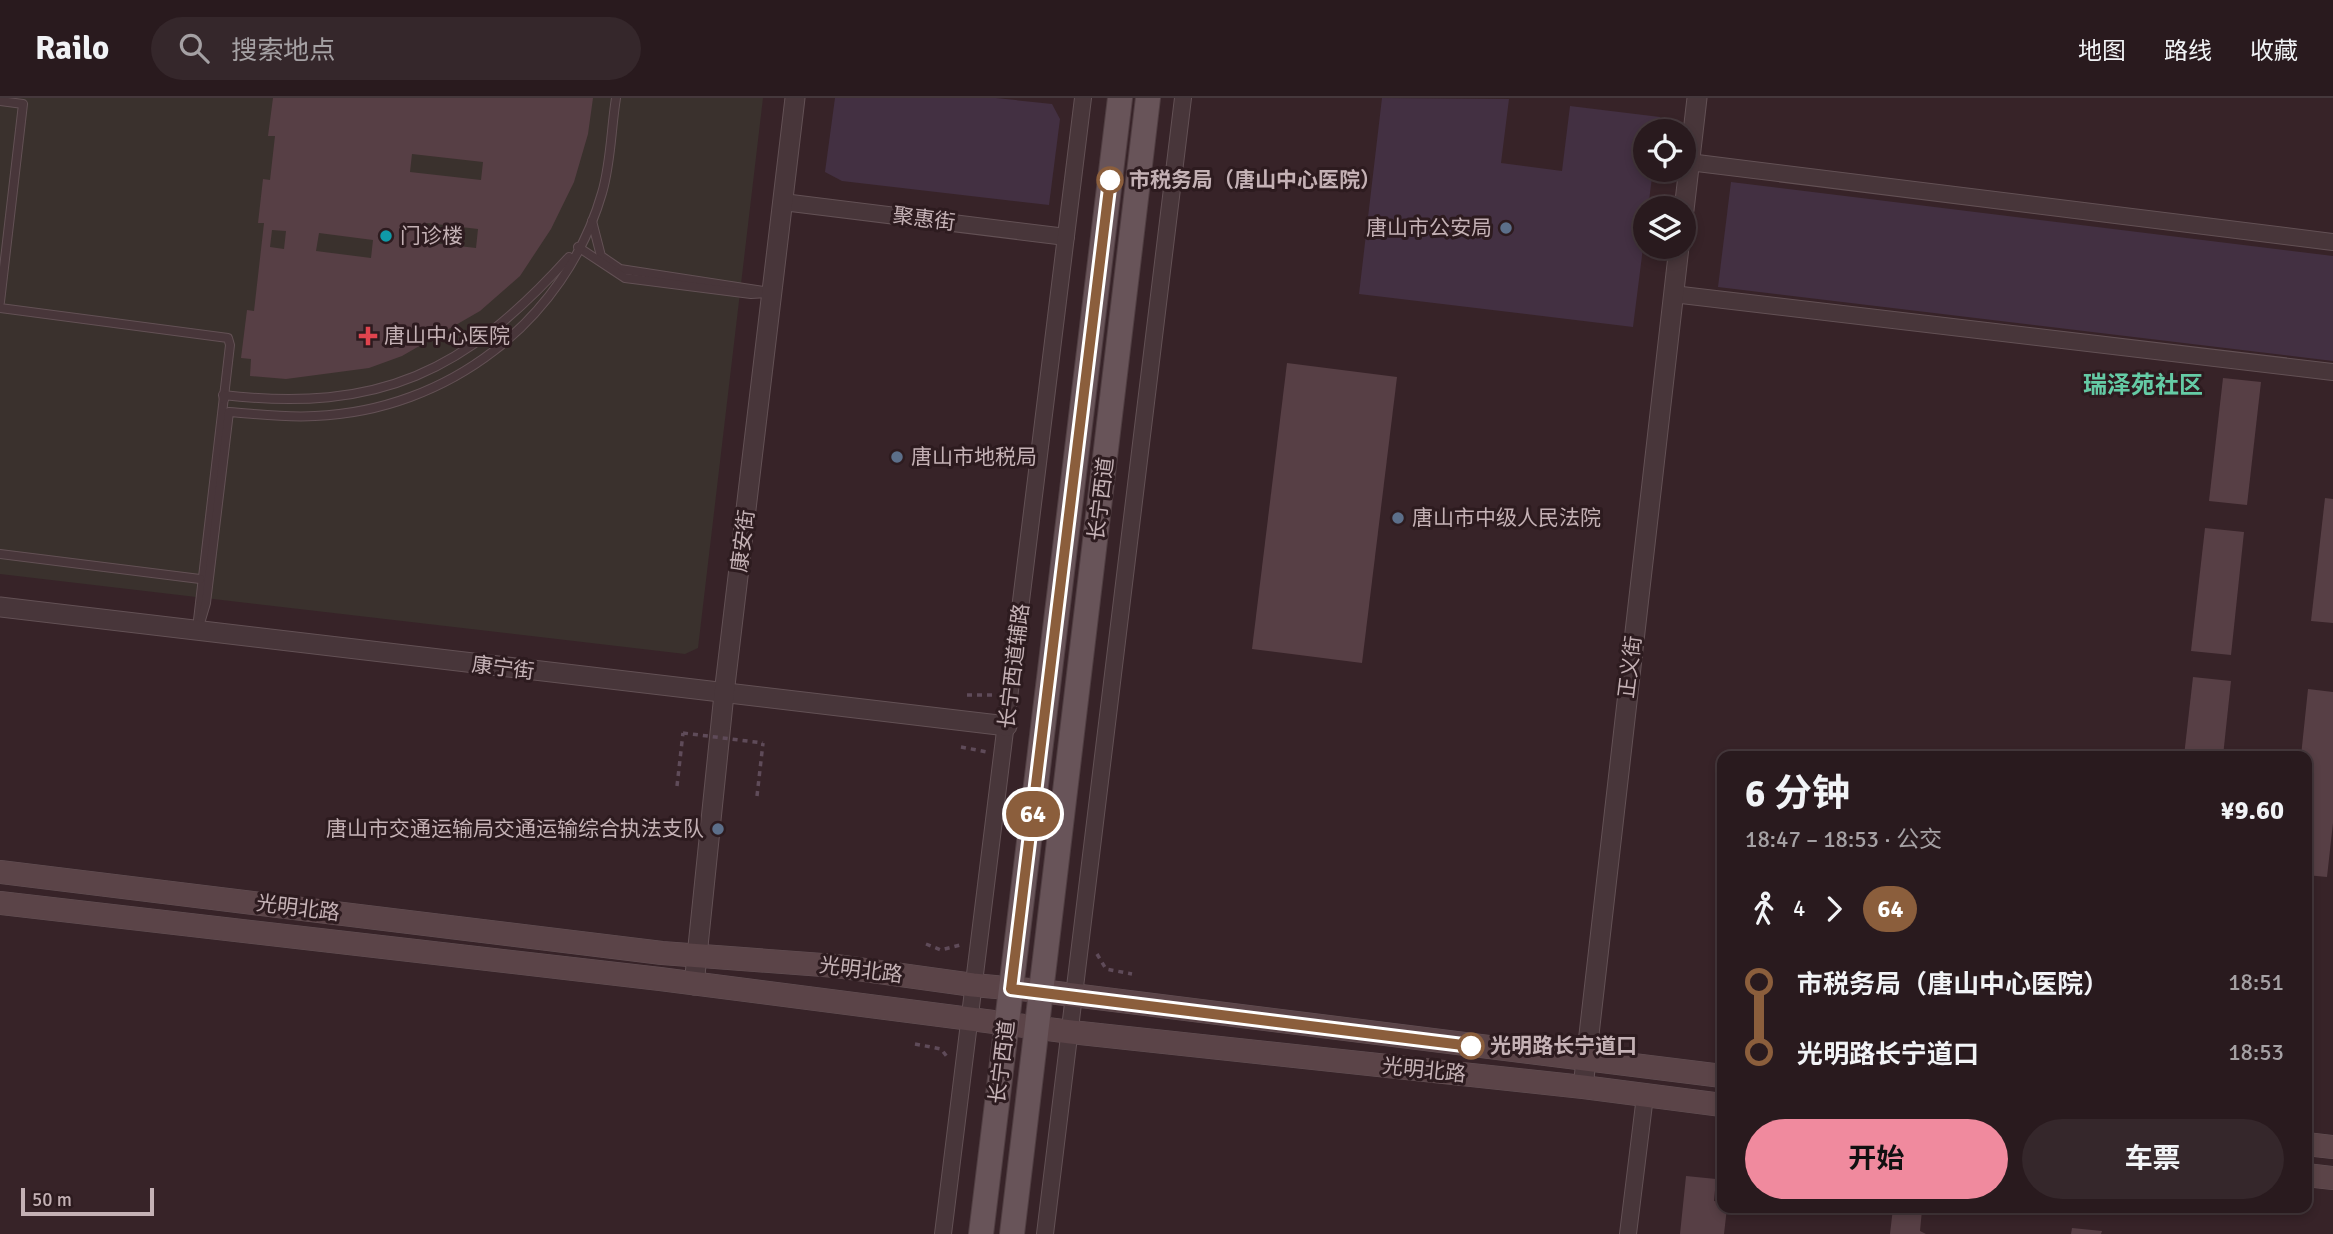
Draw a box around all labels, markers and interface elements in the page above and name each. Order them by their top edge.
search box [151,17,641,80]
text: Railo [35,28,109,69]
icon: search [175,29,213,67]
text: 搜索地点 [231,35,335,67]
text: 地图 [2078,36,2126,66]
text: 路线 [2164,36,2212,66]
text: 收藏 [2250,36,2298,66]
map controls [1633,119,1696,259]
button: locate [1633,119,1696,182]
marker: 市税务局（唐山中心医院） [1097,167,1123,193]
place label: 市税务局（唐山中心医院） [1129,167,1381,193]
button: layers [1633,196,1696,259]
street label: 聚惠街 [891,202,957,236]
place label: 唐山市公安局 [1366,215,1492,241]
marker: 唐山市公安局 [1498,220,1514,236]
place label: 门诊楼 [400,223,463,249]
marker: 门诊楼 [378,228,394,244]
place label: 唐山中心医院 [384,323,510,349]
marker: 唐山中心医院 [358,326,378,346]
district label: 瑞泽苑社区 [2083,370,2203,400]
place label: 唐山市地税局 [911,444,1037,470]
marker: 唐山市地税局 [889,449,905,465]
street label: 长宁西道 [1083,456,1119,542]
place label: 唐山市中级人民法院 [1412,505,1601,531]
street label: 康安街 [726,508,760,574]
marker: 唐山市中级人民法院 [1390,510,1406,526]
street label: 长宁西道辅路 [993,602,1035,730]
street label: 正义街 [1613,634,1647,700]
street label: 康宁街 [470,651,536,685]
text: 6 分钟 [1745,770,1850,817]
line badge: 64 [1002,791,1064,837]
text: ¥9.60 [2220,795,2284,827]
text: 64 [1020,799,1046,829]
place label: 唐山市交通运输局交通运输综合执法支队 [326,816,704,842]
marker: 唐山市交通运输局交通运输综合执法支队 [710,821,726,837]
text: 18:47 – 18:53 · 公交 [1745,825,1942,854]
street label: 光明北路 [255,890,341,926]
icon: walk [1745,890,1783,928]
icon: forward [1815,890,1853,928]
text: 4 [1793,894,1805,923]
text: 64 [1877,894,1903,924]
street label: 光明北路 [818,952,904,988]
text: 18:51 [2228,968,2284,997]
text: 市税务局（唐山中心医院） [1797,969,2109,1001]
street label: 长宁西道 [984,1019,1020,1105]
marker: 光明路长宁道口 [1458,1033,1484,1059]
place label: 光明路长宁道口 [1490,1033,1637,1059]
text: 18:53 [2228,1038,2284,1067]
text: 光明路长宁道口 [1797,1039,1979,1071]
street label: 光明北路 [1381,1053,1467,1087]
button: 开始 [1745,1119,2008,1199]
button: 车票 [2022,1119,2284,1199]
scale bar [21,1185,154,1217]
text: 50 m [32,1188,72,1212]

